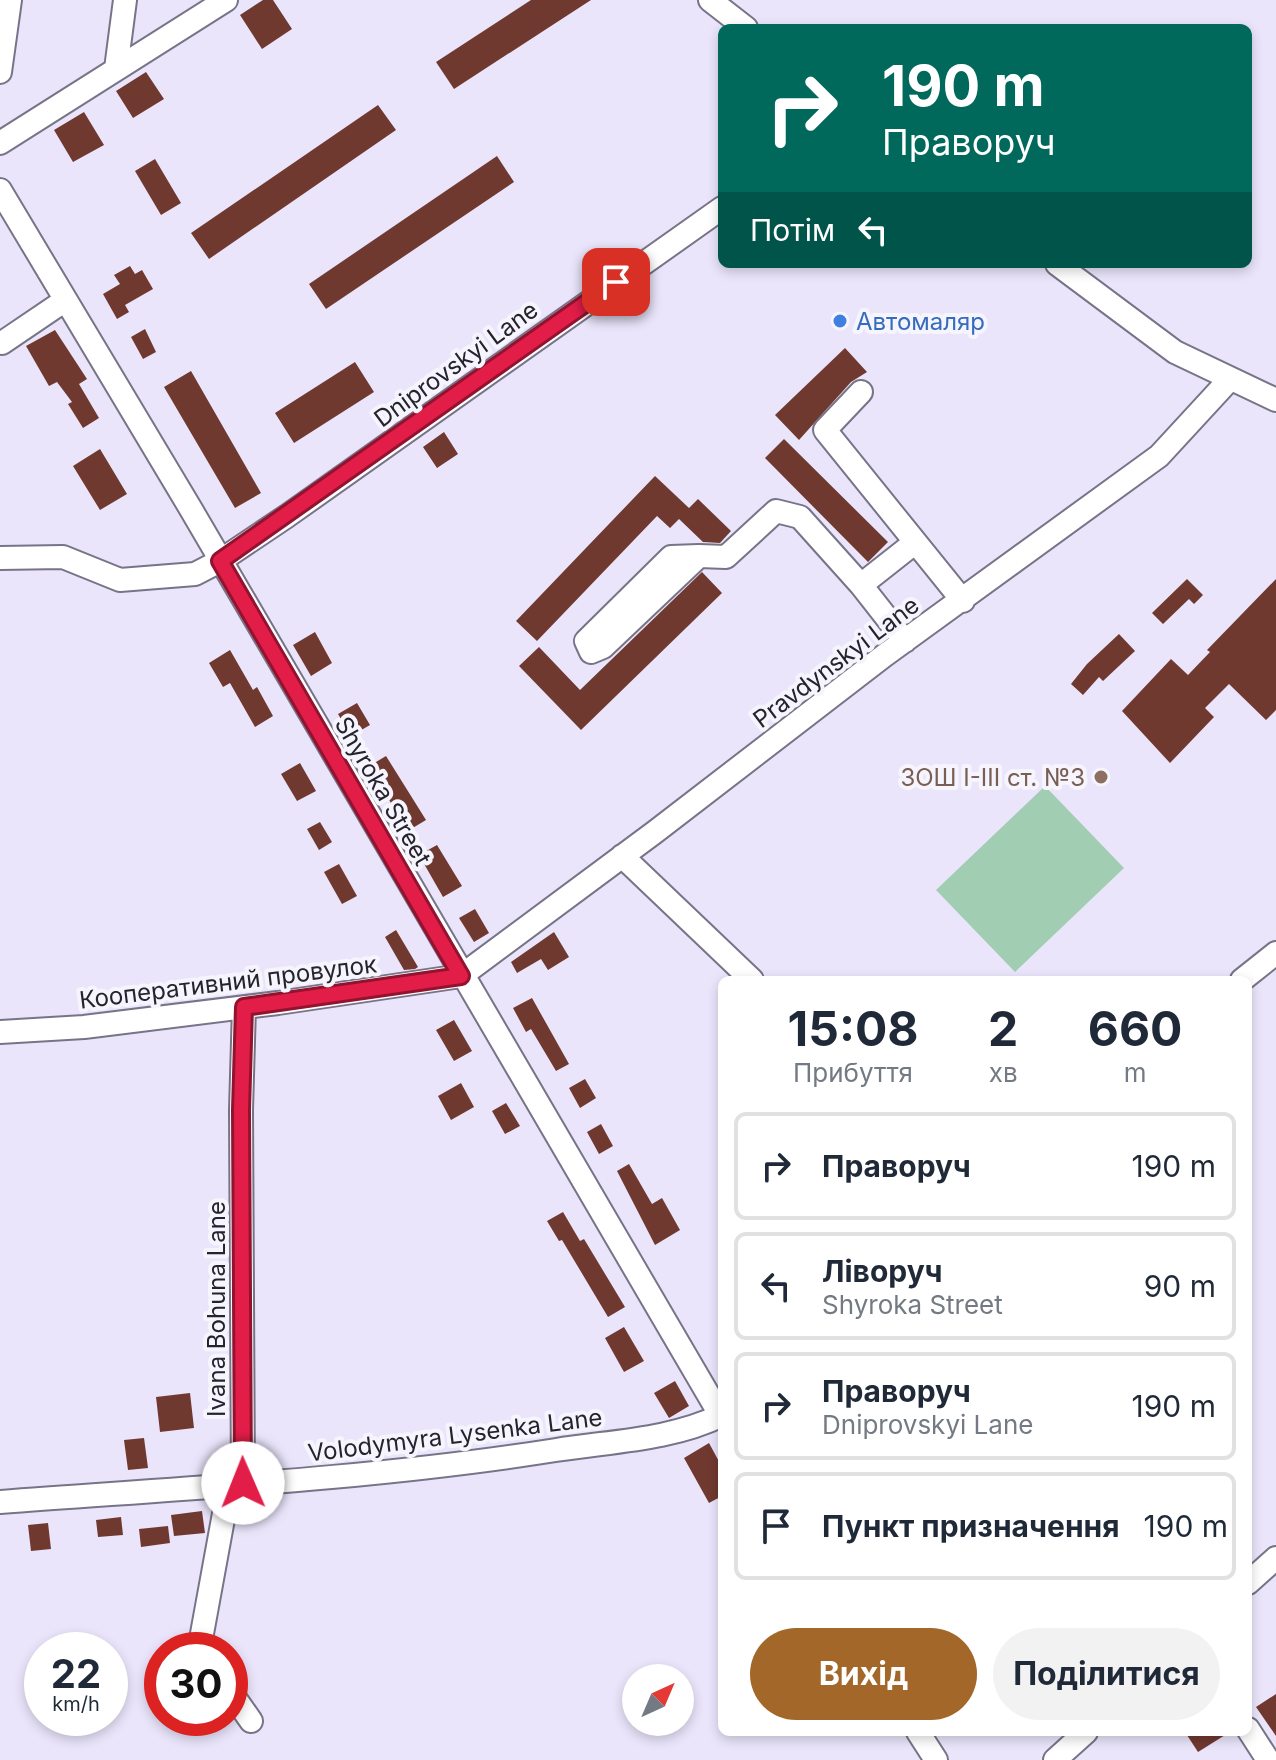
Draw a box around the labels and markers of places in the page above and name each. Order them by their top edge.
pin [582,248,650,316]
place label: Автомаляр [856,307,985,336]
marker: Автомаляр [831,312,849,330]
place label: ЗОШ І-ІІІ ст. №3 [900,763,1085,792]
marker: ЗОШ І-ІІІ ст. №3 [1092,768,1110,786]

